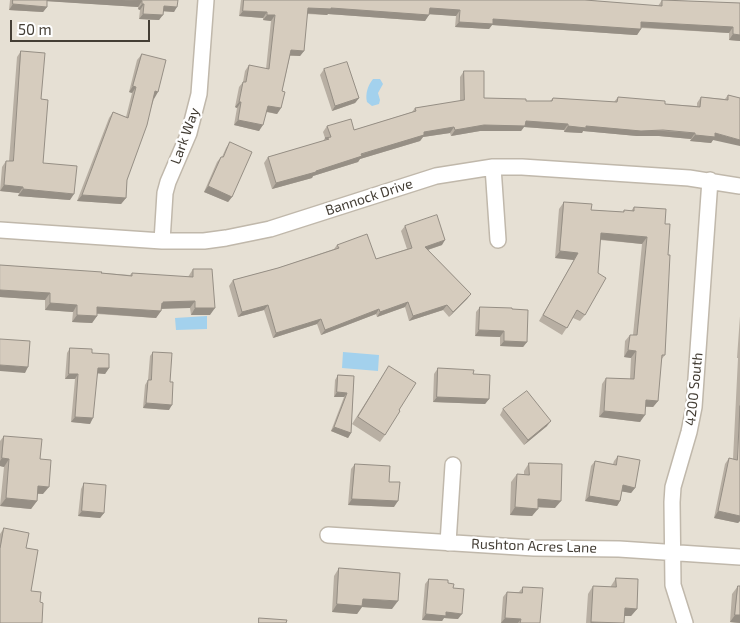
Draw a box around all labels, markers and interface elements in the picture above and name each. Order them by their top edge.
scale bar [12,10,152,42]
text: 50 m [18,20,52,38]
street label: Lark Way [167,105,203,167]
street label: Bannock Drive [323,175,415,219]
street label: 4200 South [682,351,706,427]
street label: Rushton Acres Lane [471,535,597,557]

